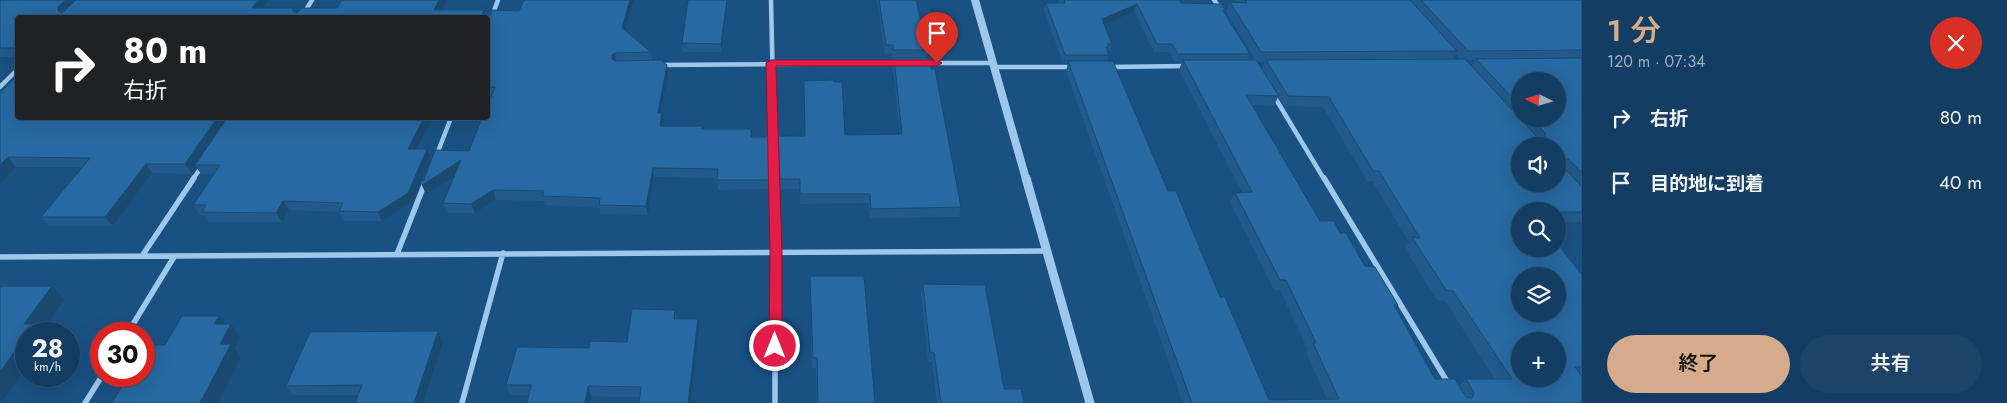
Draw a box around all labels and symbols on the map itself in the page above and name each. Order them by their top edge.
pin [916,12,958,63]
north arrow [1511,72,1566,128]
position arrow [748,319,800,371]
speed limit sign: 30 [90,322,155,387]

